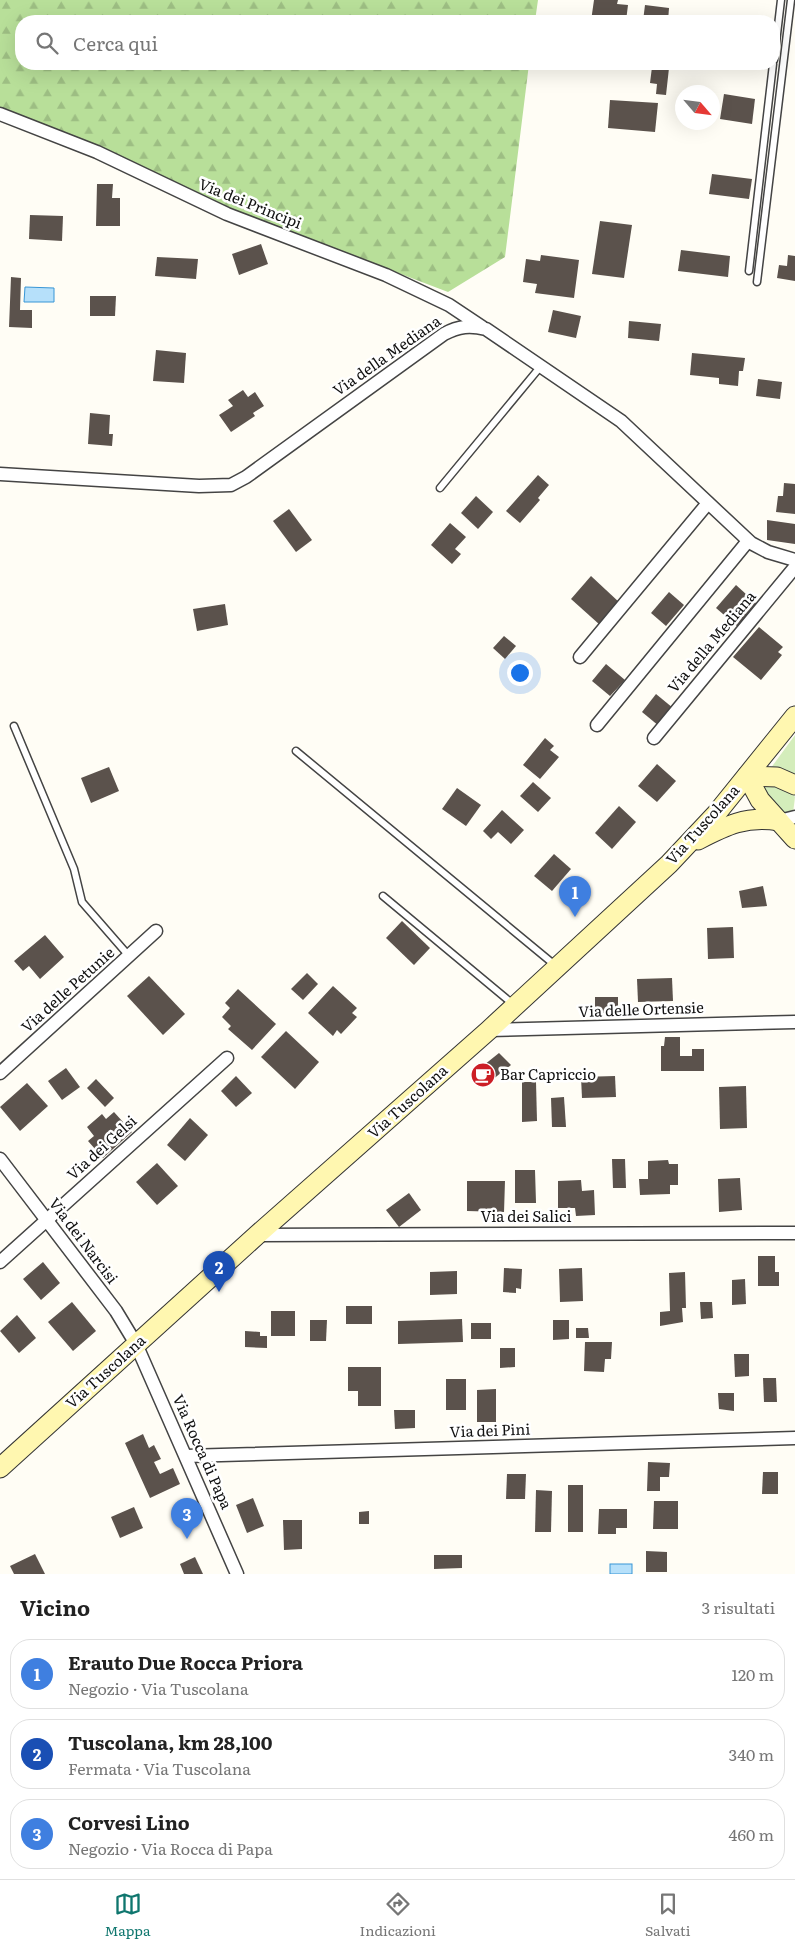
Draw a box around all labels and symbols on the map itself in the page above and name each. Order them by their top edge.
north arrow [675,85,720,130]
street label: Via dei Principi [196,171,306,234]
street label: Via della Mediana [327,308,446,401]
street label: Via della Mediana [661,584,761,697]
your location [507,660,533,686]
street label: Via Tuscolana [660,778,745,869]
pin: 1 [559,876,591,917]
street label: Via delle Petunie [15,940,119,1037]
street label: Via delle Ortensie [578,995,704,1022]
street label: Via Tuscolana [362,1058,453,1143]
cafe icon: Bar Capriccio [470,1062,496,1088]
place label: Bar Capriccio [500,1062,596,1085]
street label: Via dei Gelsi [61,1109,141,1185]
street label: Via dei Narcisi [44,1192,124,1288]
street label: Via dei Salici [480,1204,572,1227]
pin: 2 [203,1251,235,1292]
street label: Via Tuscolana [60,1328,151,1413]
street label: Via Rocca di Papa [168,1390,239,1513]
street label: Via dei Pini [449,1417,531,1442]
pin: 3 [171,1498,203,1539]

